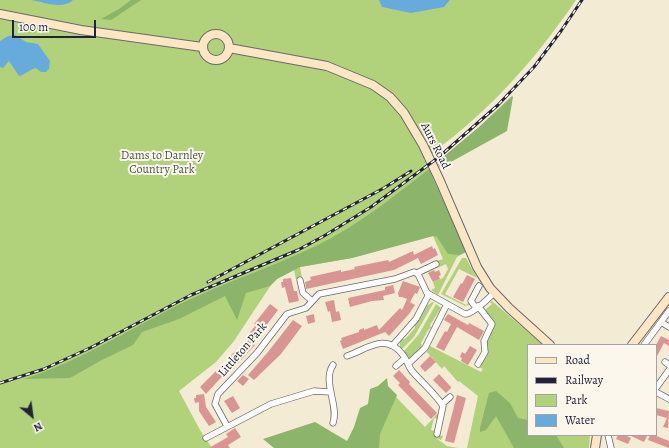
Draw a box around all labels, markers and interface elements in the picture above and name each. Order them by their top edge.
scale bar [14,12,98,38]
text: 100 m [19,19,48,35]
street label: Aurs Road [417,120,453,172]
park label: Dams to Darnley Country Park [121,149,203,177]
street label: Littleton Park [216,320,270,380]
legend [527,344,657,436]
text: Road [565,352,590,368]
text: Railway [565,372,603,388]
text: Park [565,392,588,408]
north arrow [12,396,52,436]
text: Water [565,412,595,428]
text: N [31,418,45,435]

